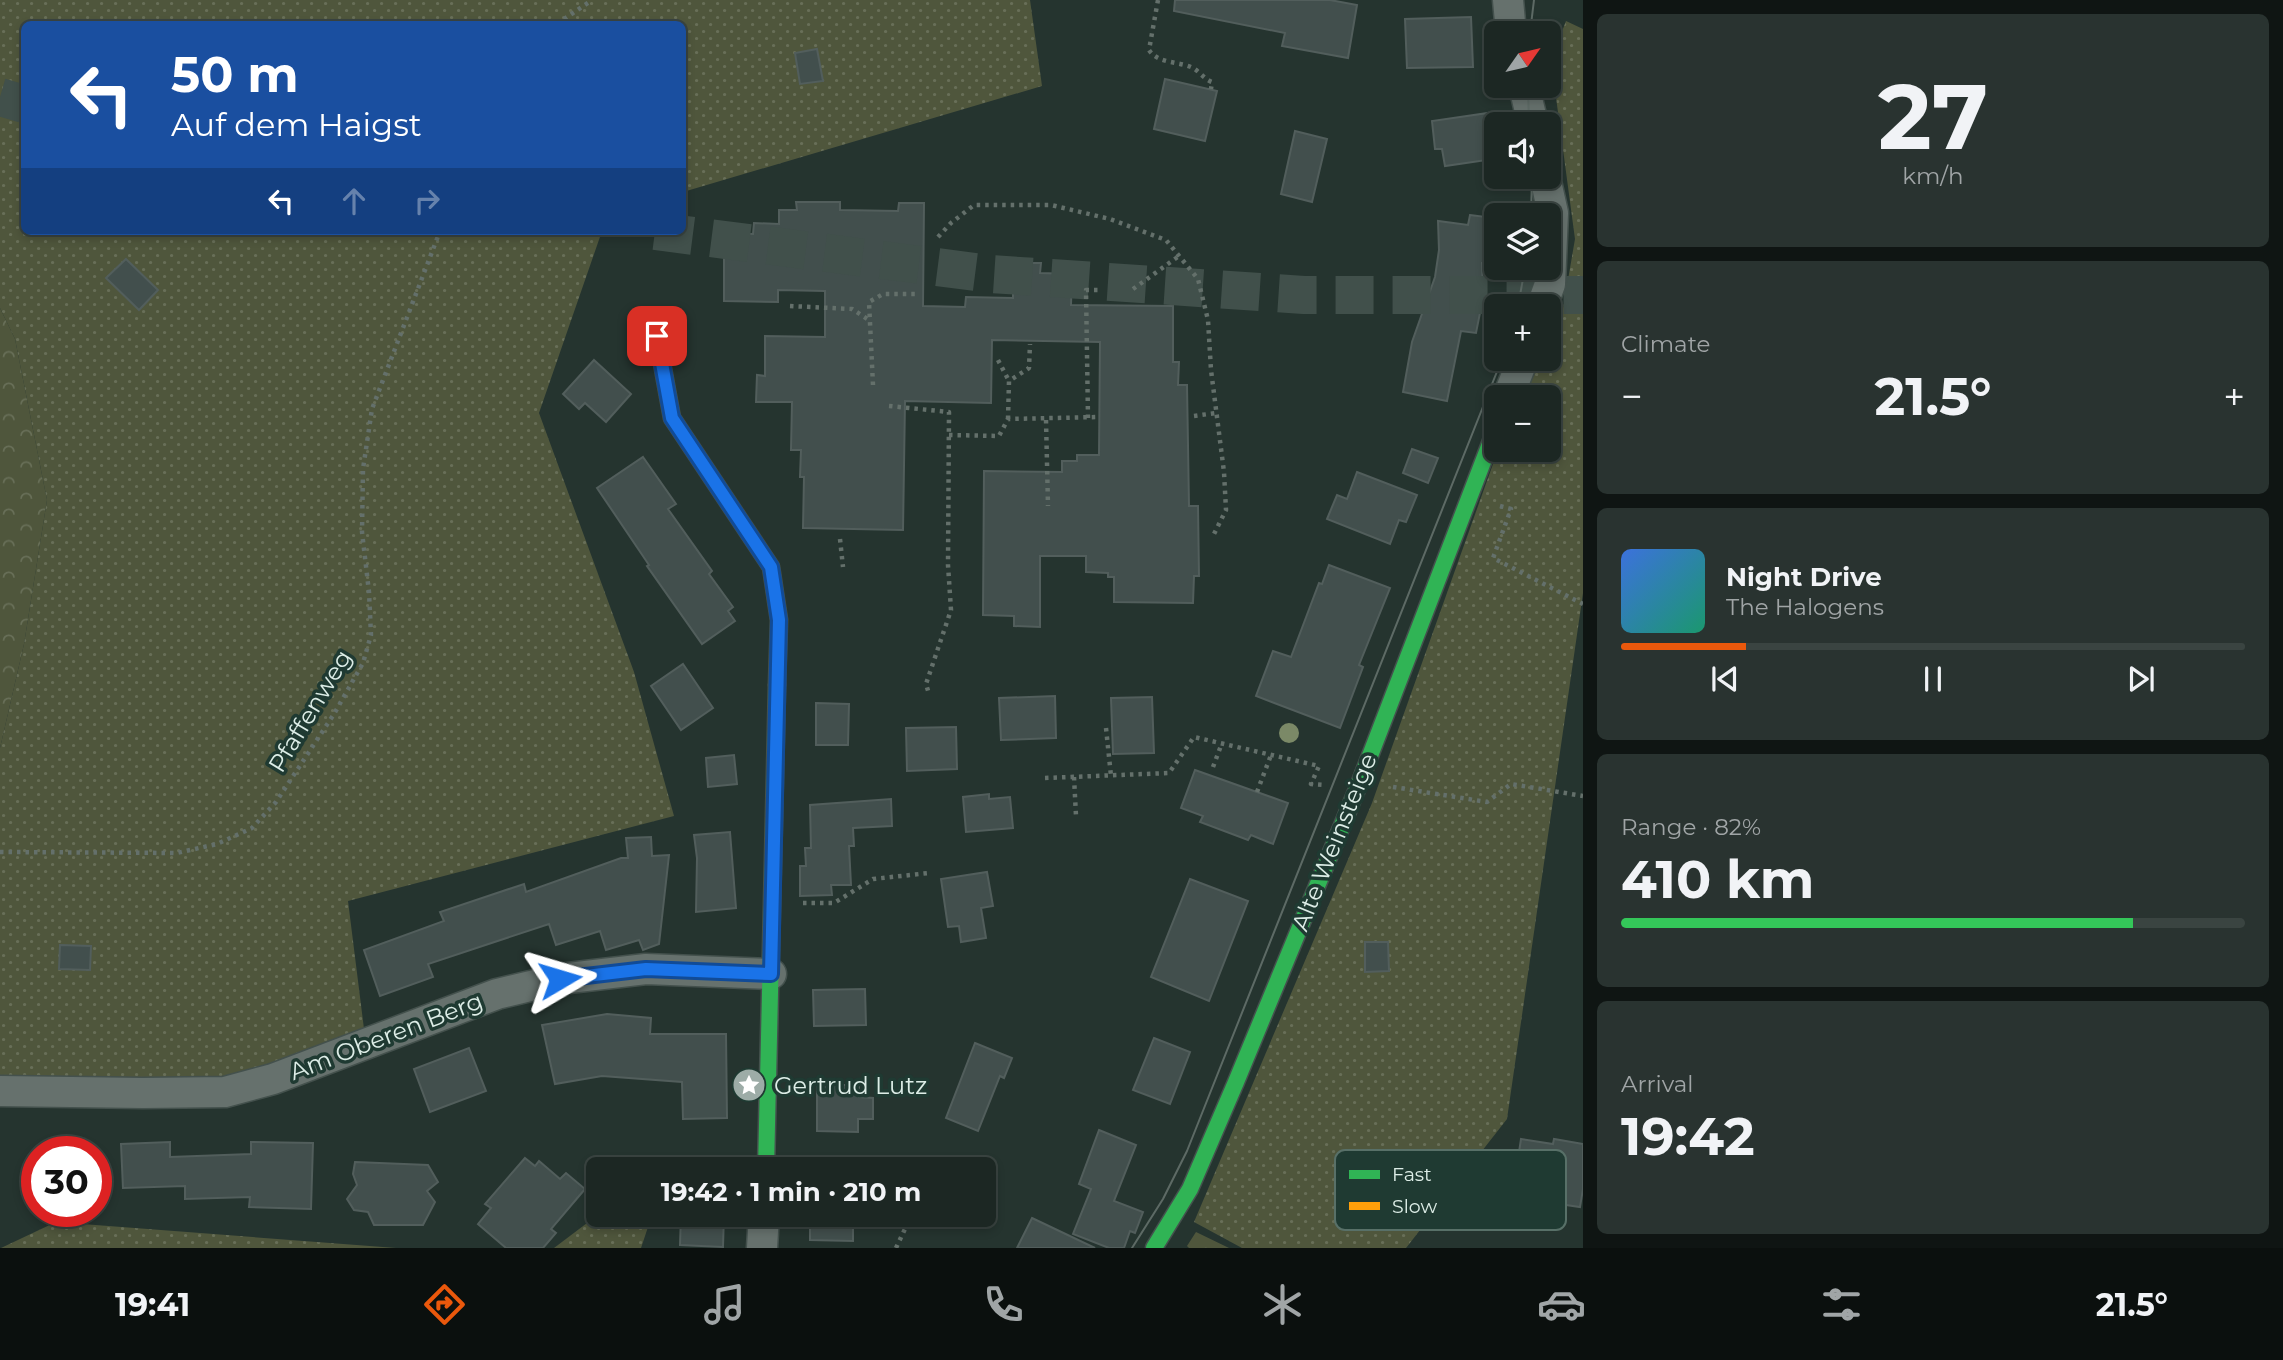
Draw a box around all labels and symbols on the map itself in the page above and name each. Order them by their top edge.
north arrow [1484,21,1561,98]
pin [627,306,687,366]
street label: Pfaffenweg [262,645,358,777]
street label: Alte Weinsteige [1285,749,1383,935]
position arrow [523,942,597,1016]
street label: Am Oberen Berg [285,986,487,1086]
place icon: Gertrud Lutz [730,1066,768,1104]
place label: Gertrud Lutz [774,1071,927,1100]
speed limit sign: 30 [21,1136,112,1227]
legend [1335,1150,1566,1230]
text: Fast [1392,1163,1432,1186]
text: Slow [1392,1195,1437,1218]

